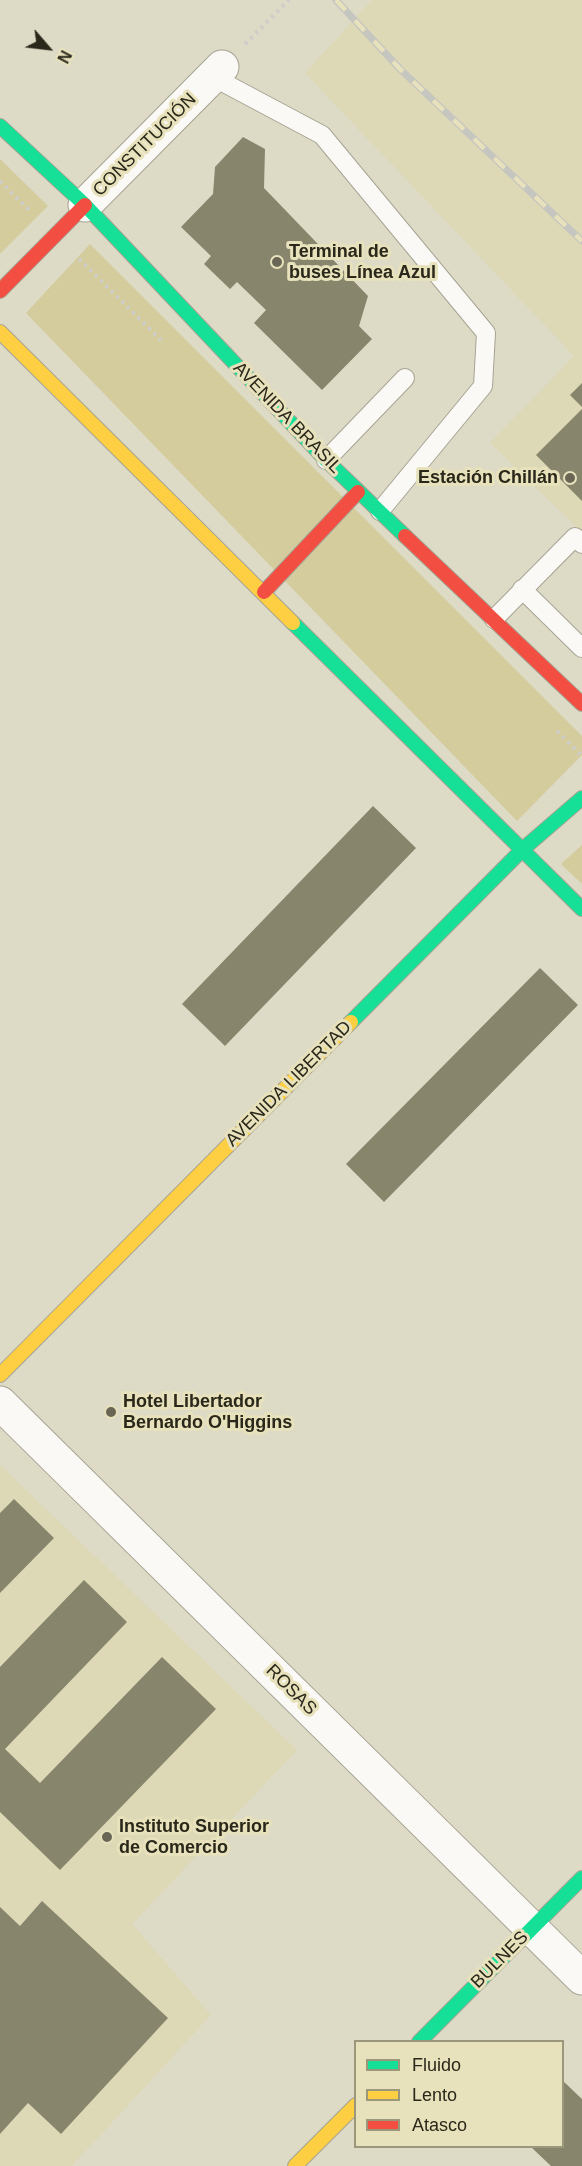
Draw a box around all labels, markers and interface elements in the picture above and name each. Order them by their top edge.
north arrow [18,18,78,78]
text: N [54,48,75,66]
street label: CONSTITUCIÓN [89,89,201,201]
place label: Terminal de buses Línea Azul [289,241,436,284]
marker: Terminal de buses Línea Azul [270,255,284,269]
street label: AVENIDA BRASIL [228,358,346,478]
place label: Estación Chillán [418,467,558,489]
marker: Estación Chillán [563,471,577,485]
street label: AVENIDA LIBERTAD [222,1017,356,1151]
place label: Hotel Libertador Bernardo O'Higgins [123,1391,292,1434]
marker: Hotel Libertador Bernardo O'Higgins [104,1405,118,1419]
street label: ROSAS [261,1660,321,1720]
place label: Instituto Superior de Comercio [119,1816,269,1858]
marker: Instituto Superior de Comercio [100,1830,114,1844]
street label: BULNES [467,1927,533,1993]
legend [354,2040,564,2148]
text: Fluido [412,2055,461,2075]
text: Lento [412,2085,457,2105]
text: Atasco [412,2115,467,2135]

